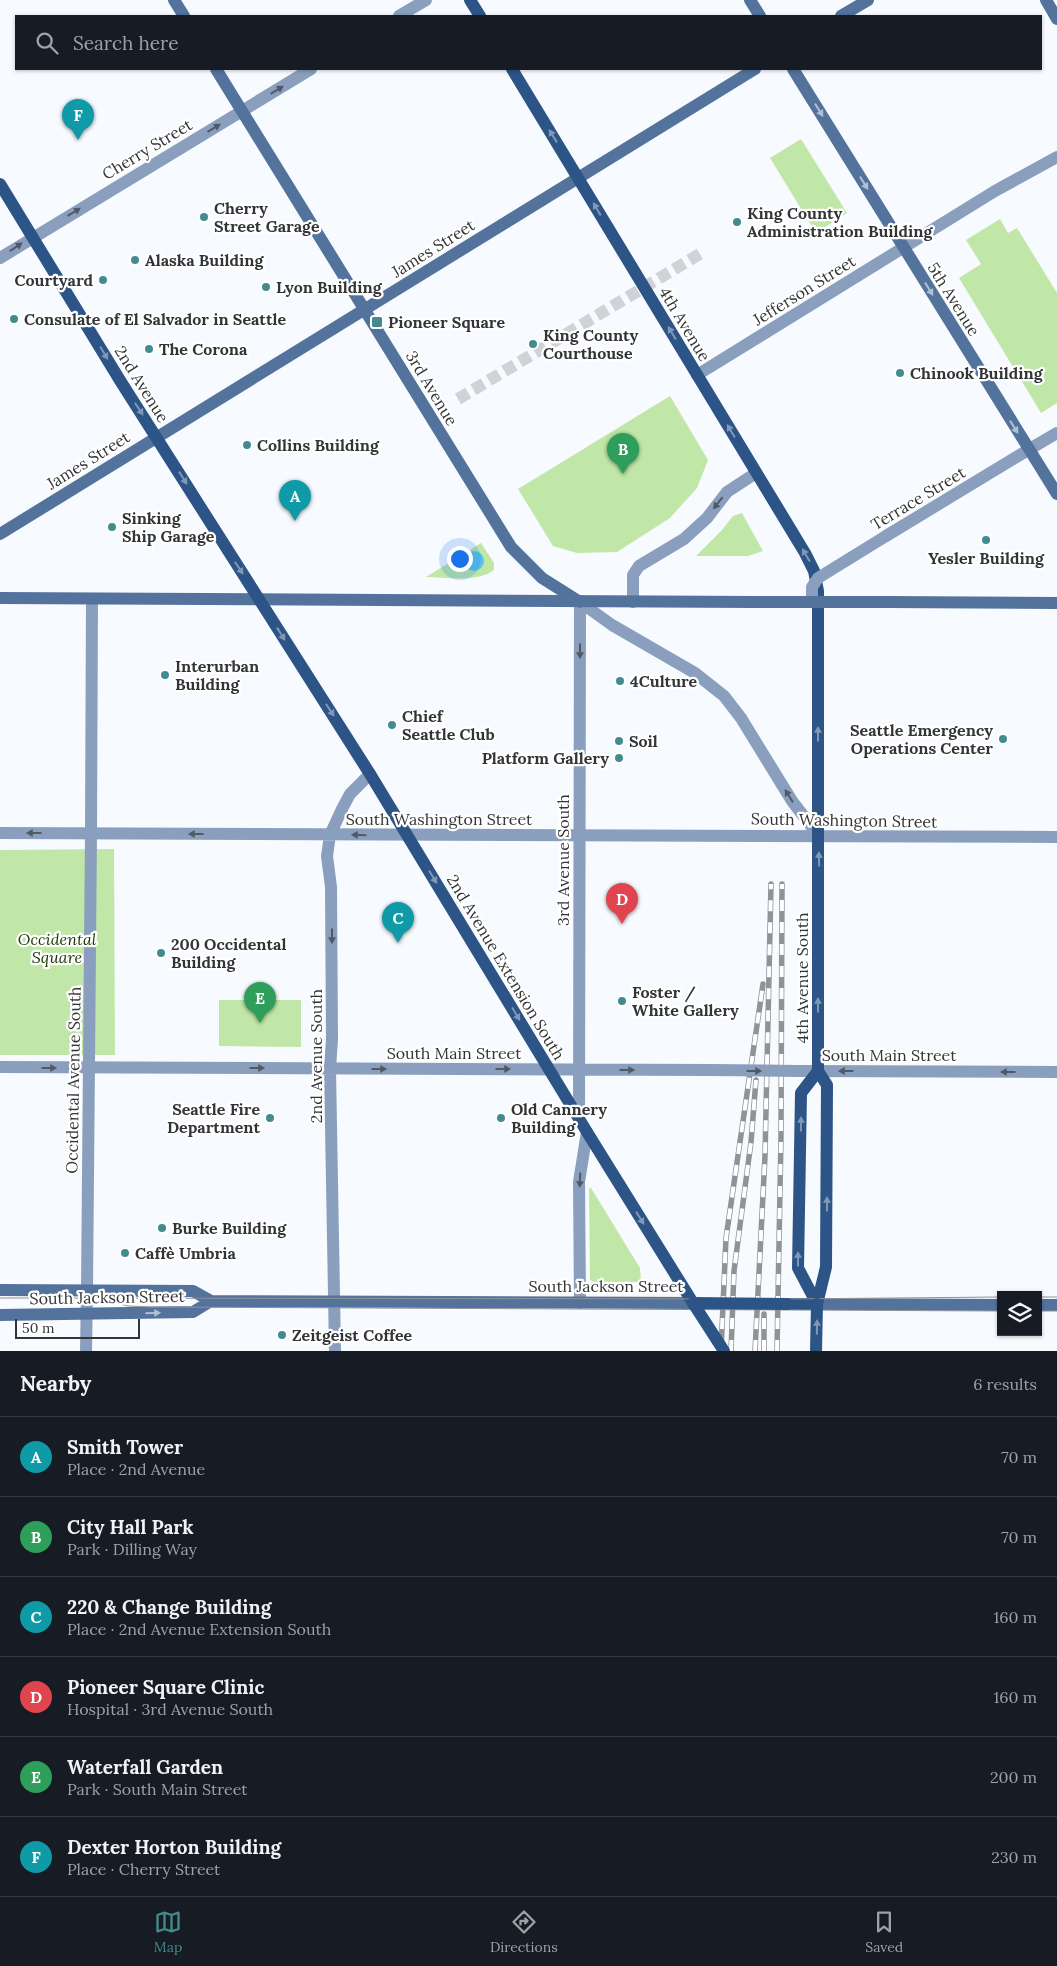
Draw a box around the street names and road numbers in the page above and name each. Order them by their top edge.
street label: Cherry Street [98,114,196,184]
street label: James Street [387,214,479,282]
street label: Jefferson Street [748,250,860,330]
street label: 5th Avenue [924,259,985,340]
street label: 4th Avenue [655,283,715,365]
street label: 2nd Avenue [111,342,174,426]
street label: 3rd Avenue [402,347,462,429]
street label: James Street [42,426,134,494]
street label: Terrace Street [867,462,970,534]
street label: 3rd Avenue South [553,794,573,926]
street label: South Washington Street [751,808,938,832]
street label: South Washington Street [346,809,533,829]
street label: 2nd Avenue Extension South [443,871,570,1064]
street label: 4th Avenue South [792,912,812,1043]
street label: Occidental Avenue South [61,986,85,1174]
street label: 2nd Avenue South [306,988,326,1123]
street label: South Main Street [387,1043,522,1063]
street label: South Main Street [822,1045,957,1065]
street label: South Jackson Street [528,1276,684,1296]
street label: South Jackson Street [29,1286,186,1308]

